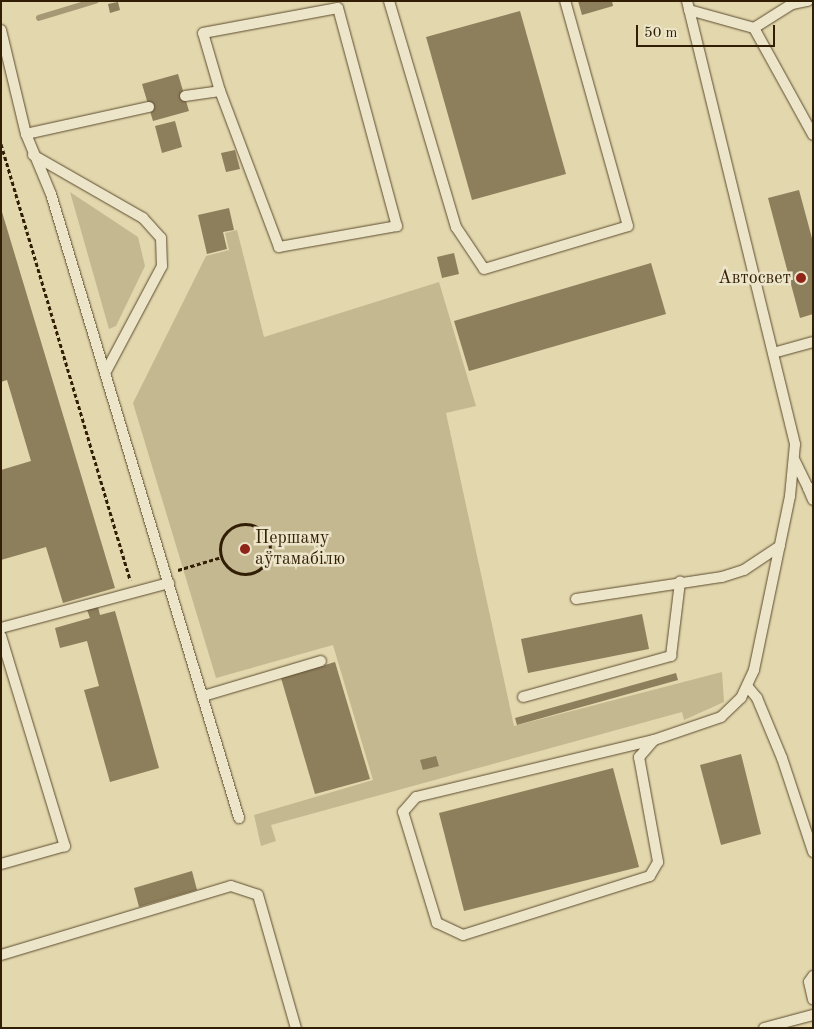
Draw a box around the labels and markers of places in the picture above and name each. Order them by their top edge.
place label: Автосвет [718,267,791,289]
marker: Автосвет [795,272,807,284]
place label: Першаму аўтамабілю [255,528,345,570]
marker: Першаму аўтамабілю [239,543,251,555]

